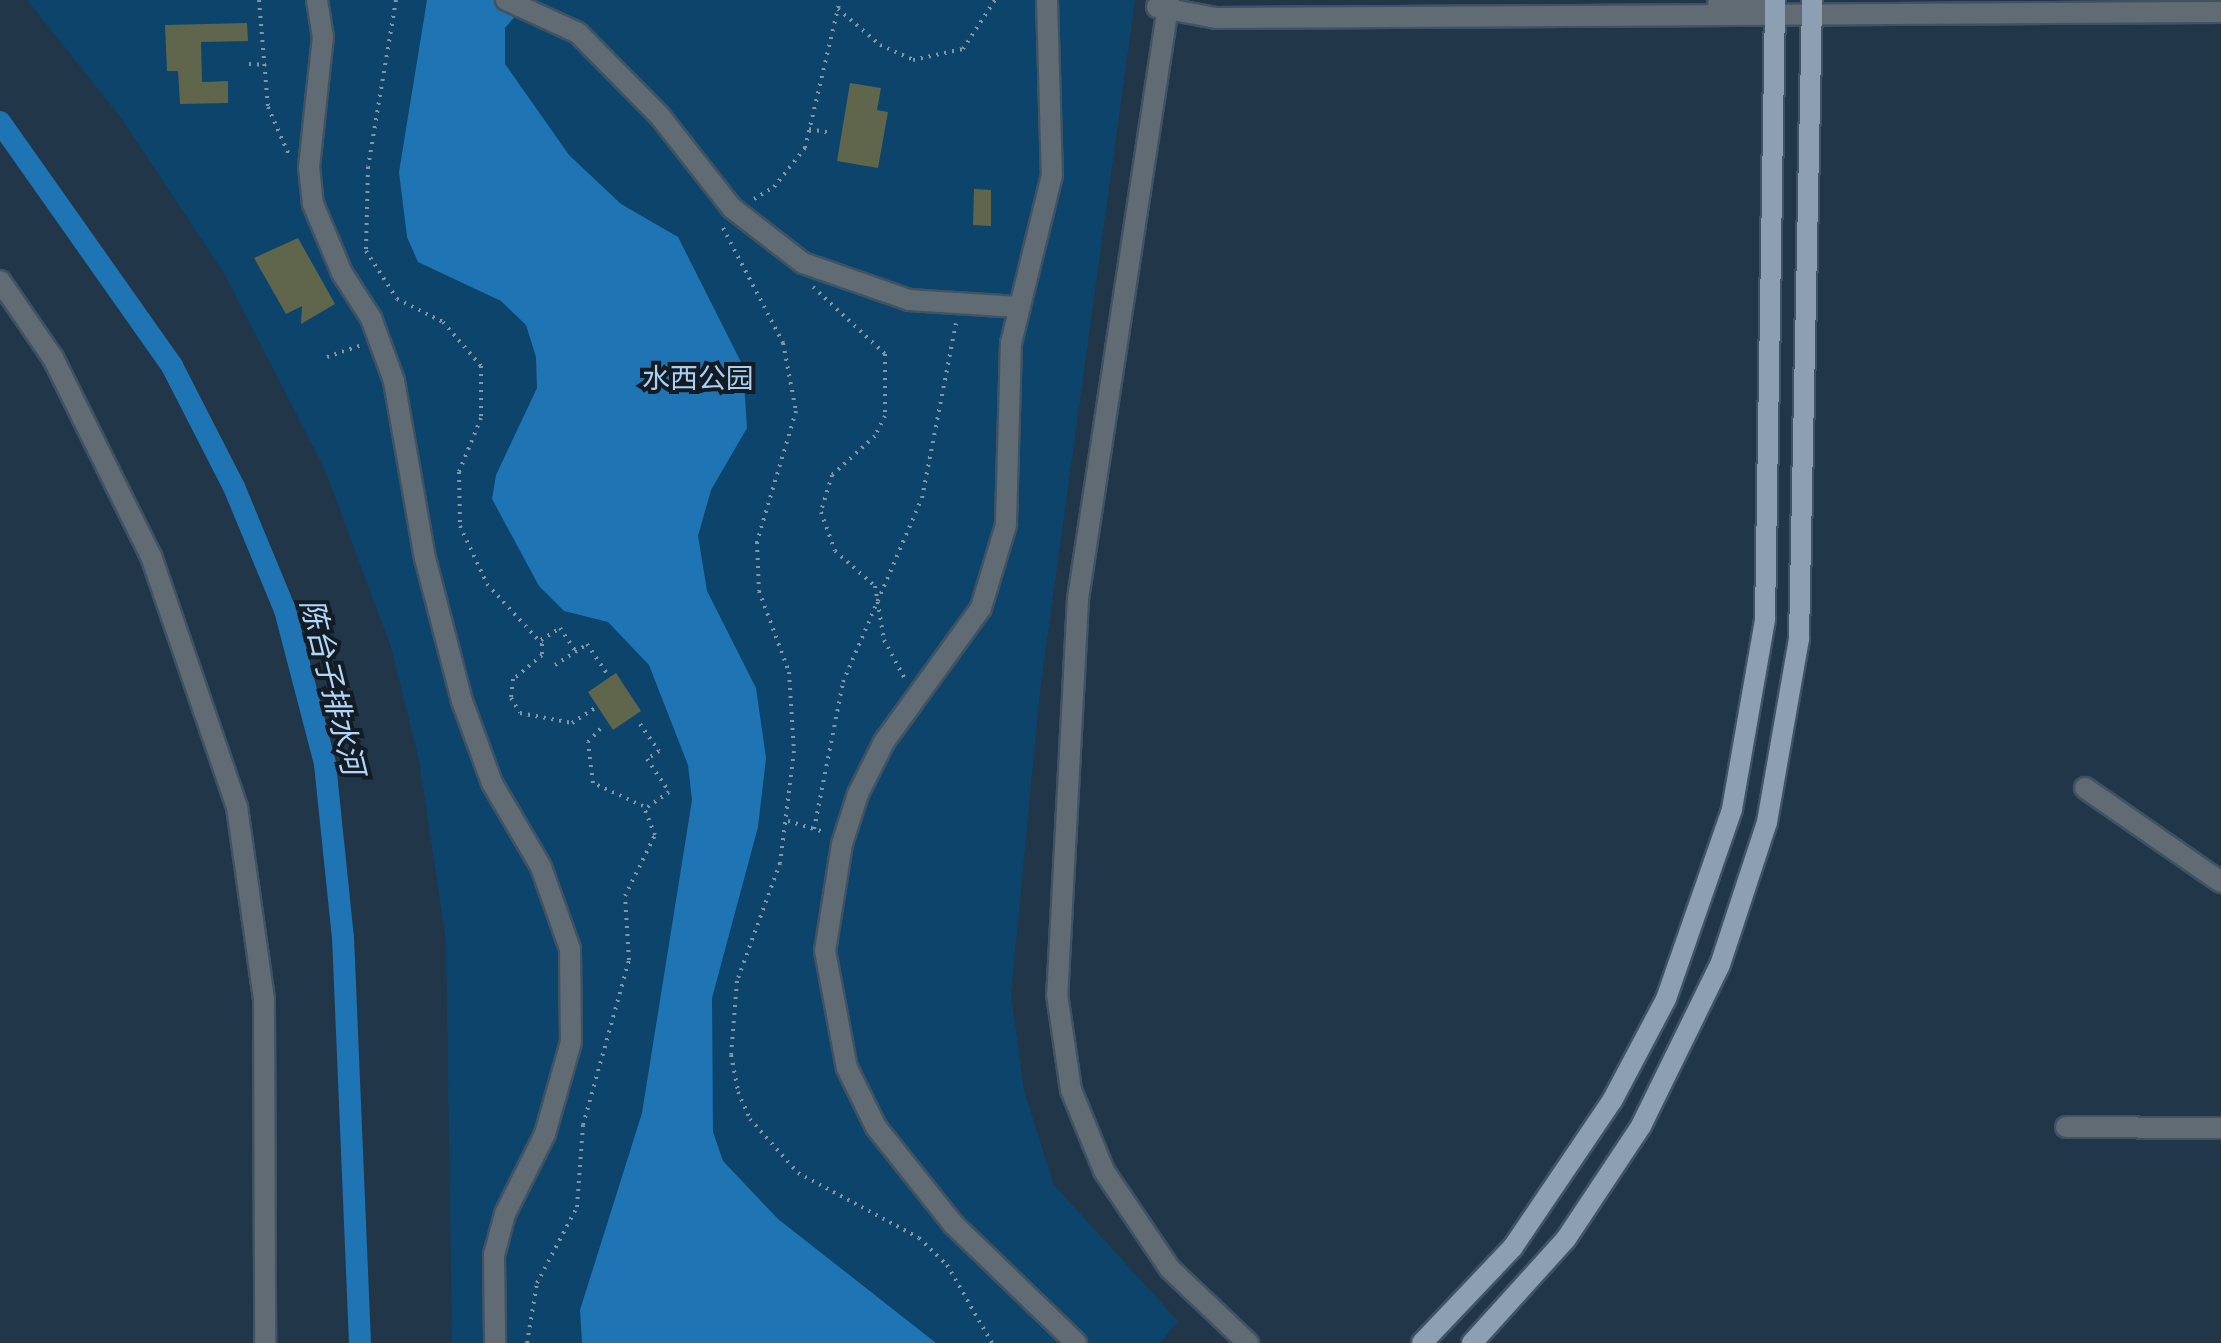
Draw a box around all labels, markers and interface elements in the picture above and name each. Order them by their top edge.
park label: 水西公园 [642,362,754,396]
water label: 陈台子排水河 [293,595,371,779]

